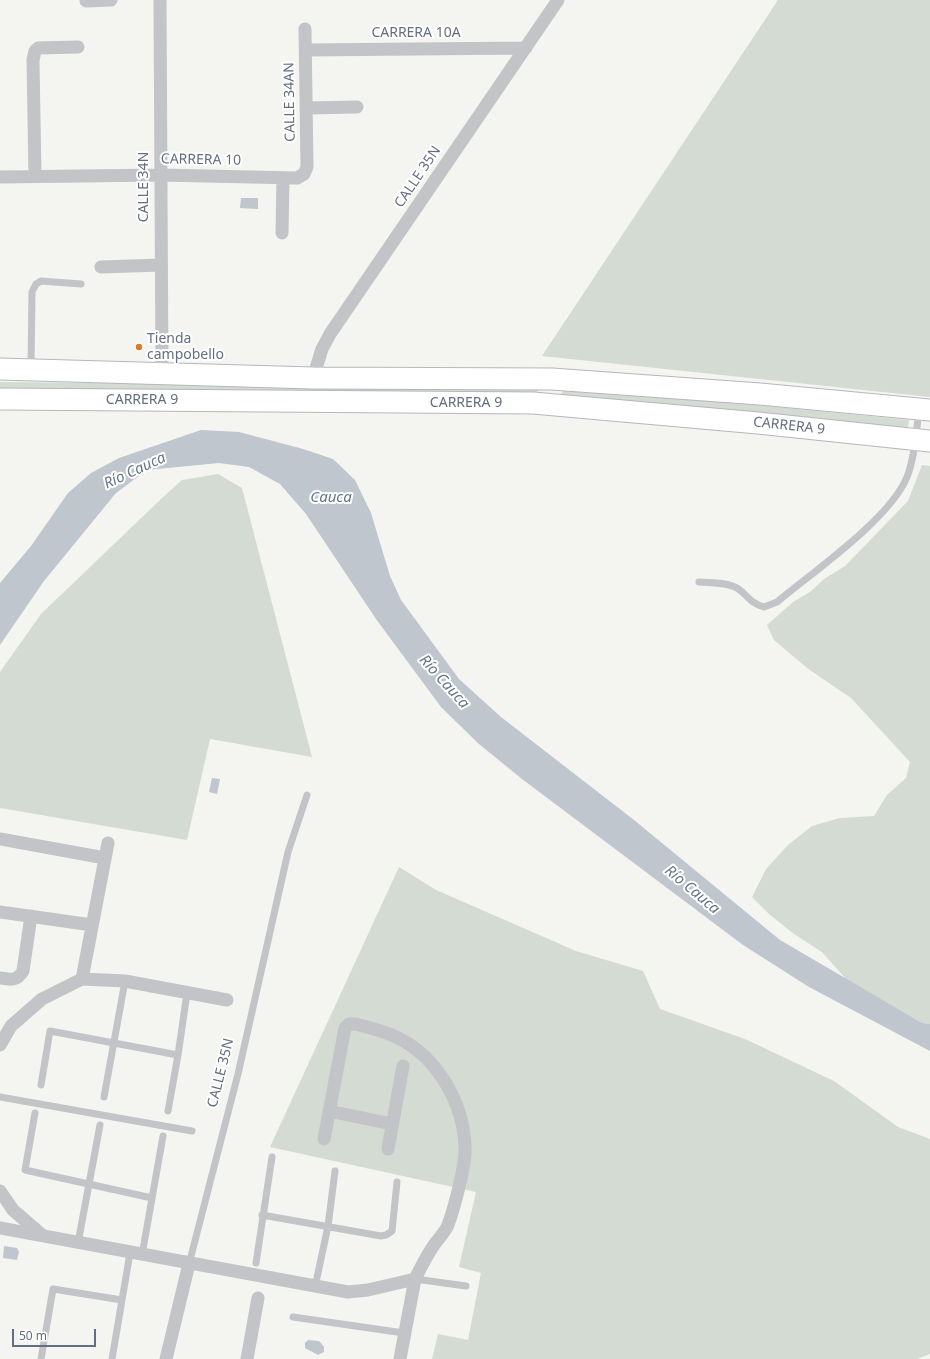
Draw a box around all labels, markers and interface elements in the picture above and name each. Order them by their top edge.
street label: CARRERA 10A [371,25,461,41]
street label: CALLE 34AN [281,62,299,142]
street label: CALLE 35N [391,143,445,211]
street label: CARRERA 10 [161,151,241,169]
street label: CALLE 34N [136,152,152,222]
place label: Tienda campobello [147,331,224,364]
marker: Tienda campobello [134,342,144,352]
street label: CARRERA 9 [106,392,178,408]
street label: CARRERA 9 [430,395,502,411]
street label: CARRERA 9 [752,414,826,438]
water label: Río Cauca [101,449,169,493]
water label: Cauca [310,489,352,507]
water label: Río Cauca [415,651,473,713]
water label: Río Cauca [661,862,723,918]
street label: CALLE 35N [204,1037,238,1109]
scale bar [14,1321,98,1347]
text: 50 m [19,1327,47,1344]

